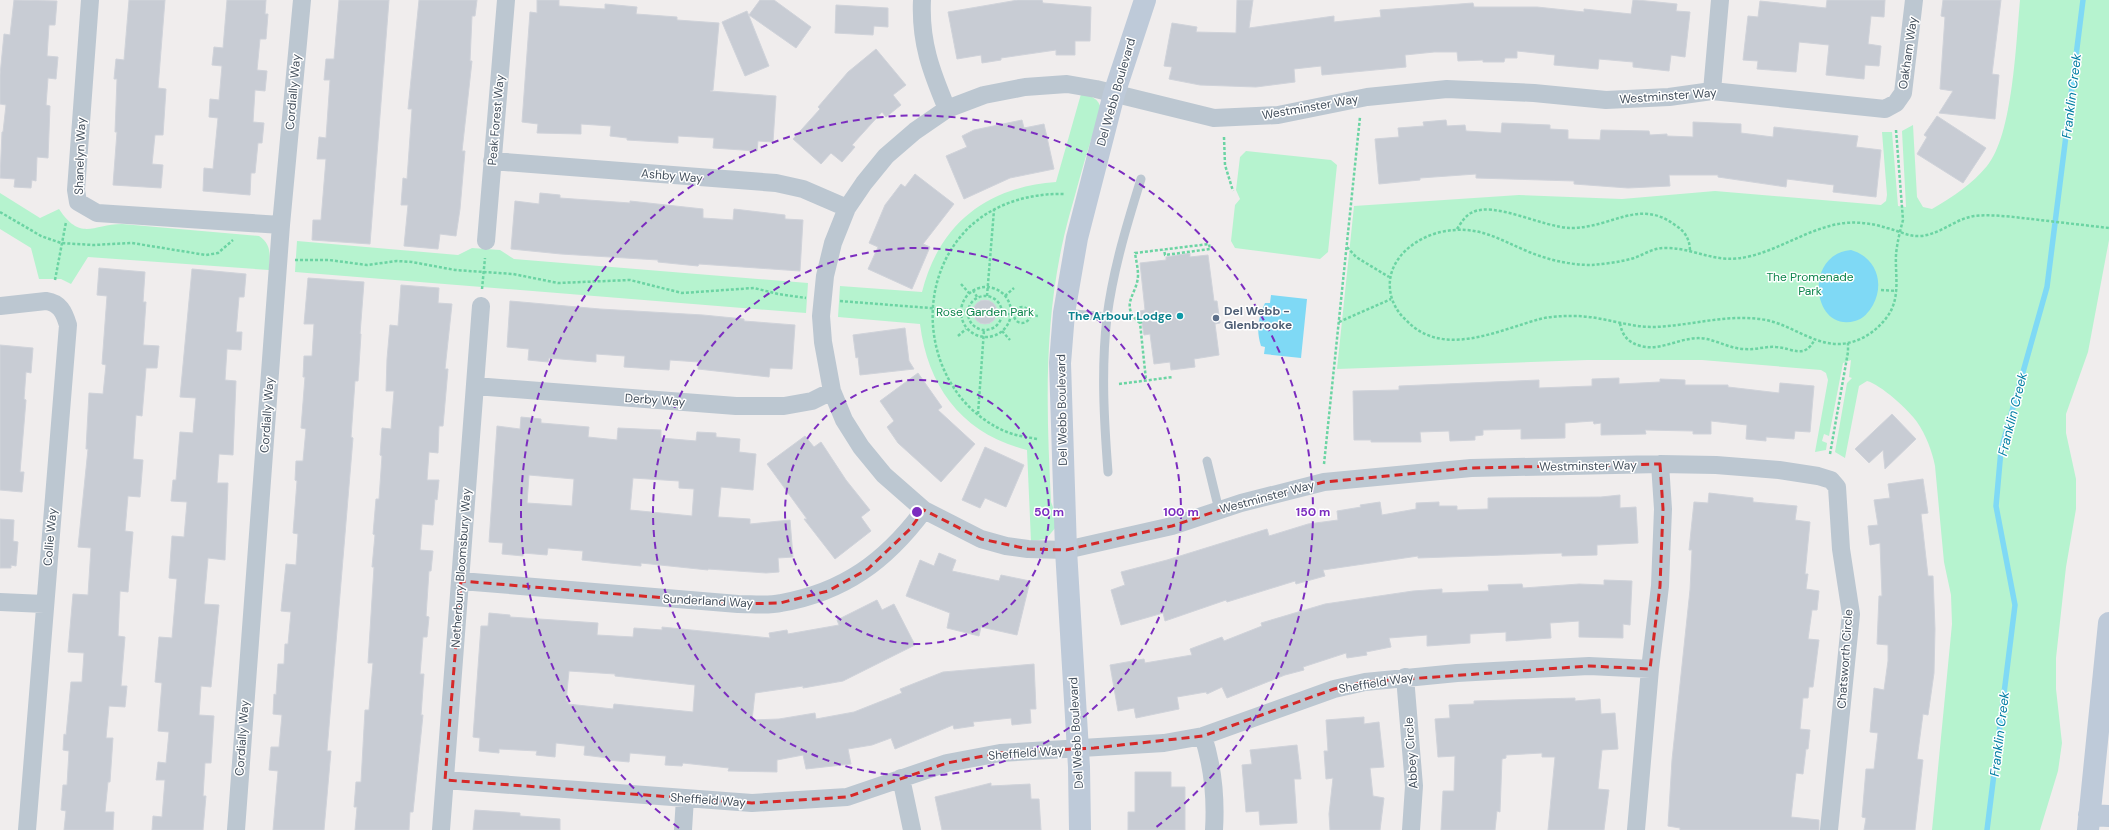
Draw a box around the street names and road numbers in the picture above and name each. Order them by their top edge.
street label: Oakham Way [1895,15,1921,90]
street label: Del Webb Boulevard [1093,36,1139,148]
street label: Cordially Way [282,53,304,131]
street label: Peak Forest Way [484,74,508,166]
street label: Westminster Way [1619,85,1718,107]
street label: Westminster Way [1261,91,1360,123]
street label: Shanelyn Way [71,117,89,195]
street label: Ashby Way [640,165,704,187]
street label: Del Webb Boulevard [1053,354,1071,466]
street label: Cordially Way [256,376,278,454]
street label: Derby Way [624,390,686,410]
street label: Westminster Way [1539,457,1637,475]
street label: Westminster Way [1218,477,1316,517]
street label: Netherbury Bloomsbury Way [447,487,475,648]
street label: Collie Way [40,507,61,567]
street label: Sunderland Way [662,591,754,611]
street label: Chatsworth Circle [1834,609,1856,709]
street label: Sheffield Way [1337,669,1415,697]
street label: Del Webb Boulevard [1065,677,1087,789]
street label: Cordially Way [231,699,253,777]
street label: Abbey Circle [1401,717,1421,789]
street label: Sheffield Way [988,742,1065,764]
street label: Sheffield Way [670,789,747,811]

